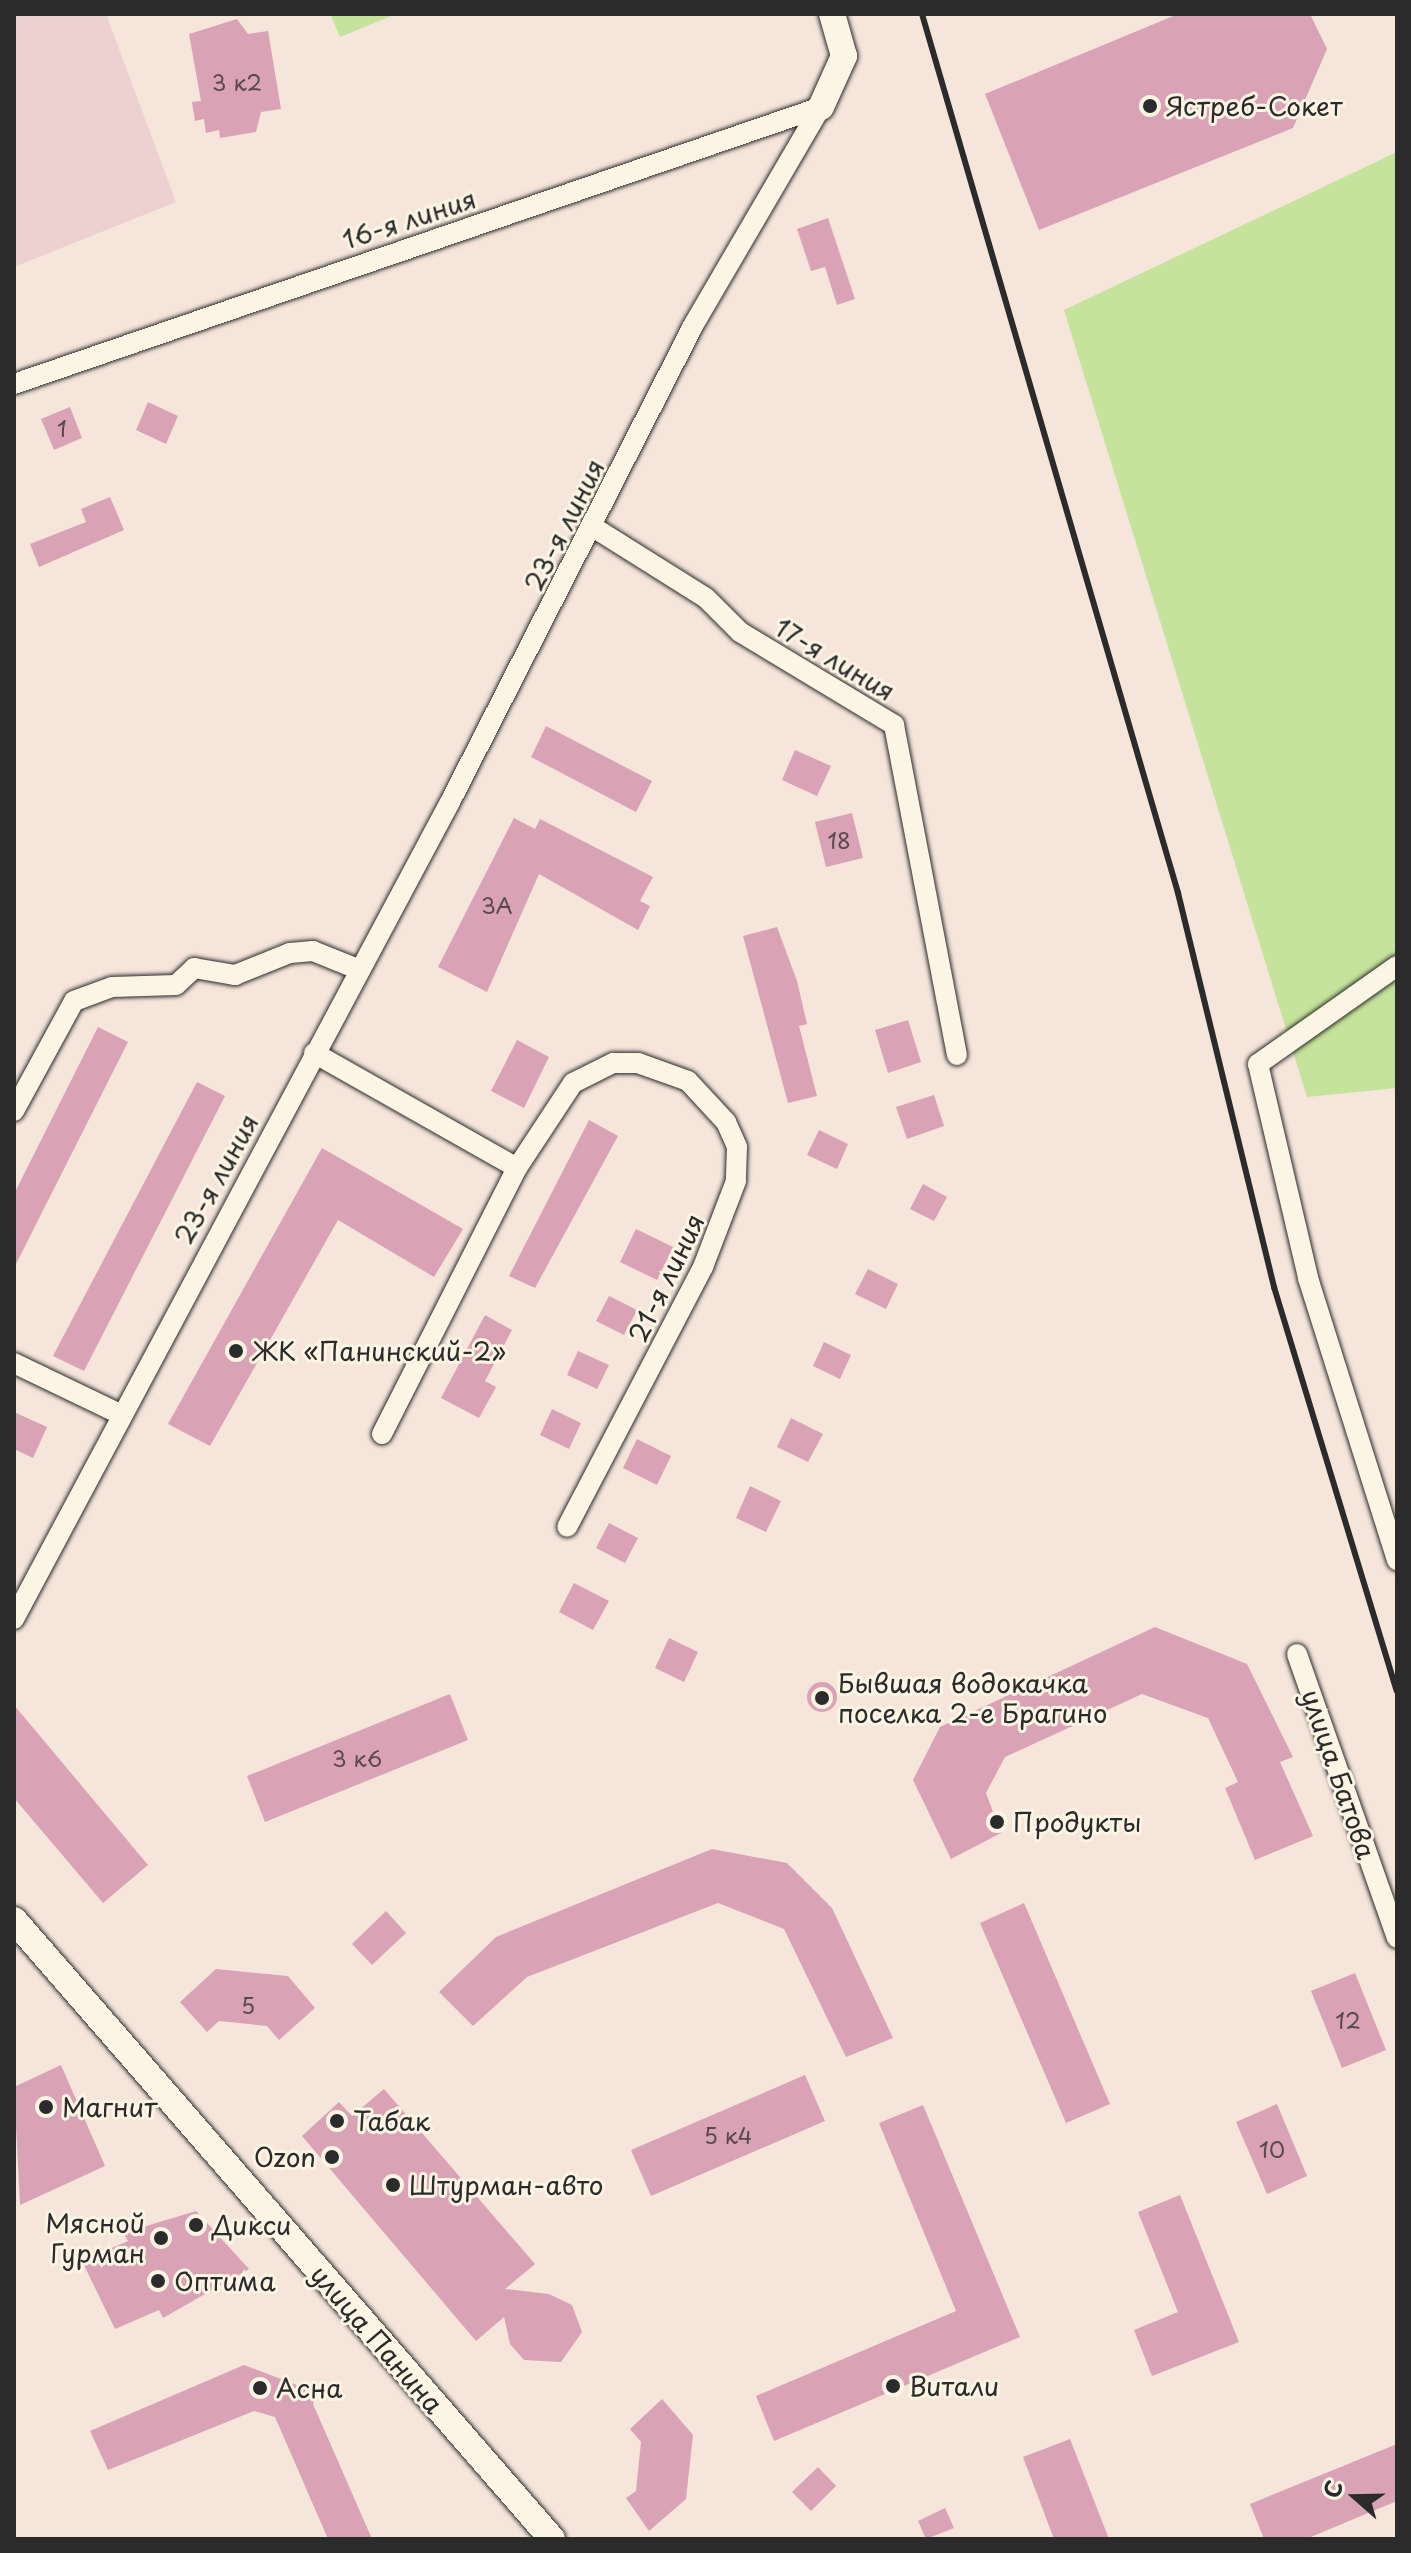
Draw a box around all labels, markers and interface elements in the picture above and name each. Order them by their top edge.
house number: 3 к2 [212,69,262,95]
place label: Ястреб-Сокет [1166,90,1343,122]
marker: Ястреб-Сокет [1141,97,1159,115]
street label: 16-я линия [338,183,480,255]
house number: 1 [57,415,67,441]
street label: 23-я линия [517,453,611,597]
street label: 17-я линия [769,611,901,707]
house number: 18 [827,827,851,853]
house number: 3А [481,892,513,918]
street label: 23-я линия [167,1108,265,1250]
street label: 21-я линия [621,1208,711,1348]
place label: ЖК «Панинский-2» [252,1335,507,1367]
marker: ЖК «Панинский-2» [227,1342,245,1360]
place label: Бывшая водокачка поселка 2-е Брагино [838,1667,1108,1728]
street label: улица Батова [1295,1685,1383,1863]
marker: Бывшая водокачка поселка 2-е Брагино [813,1689,831,1707]
house number: 3 к6 [332,1745,382,1771]
place label: Продукты [1013,1806,1141,1838]
marker: Продукты [988,1813,1006,1831]
house number: 5 [241,1992,255,2018]
house number: 12 [1335,2007,1361,2033]
place label: Магнит [62,2091,157,2123]
marker: Магнит [37,2098,55,2116]
place label: Табак [353,2105,430,2137]
marker: Табак [328,2112,346,2130]
house number: 5 к4 [704,2122,752,2148]
house number: 10 [1259,2136,1285,2162]
place label: Ozon [254,2141,316,2173]
marker: Ozon [323,2148,341,2166]
place label: Штурман-авто [409,2169,603,2201]
marker: Штурман-авто [384,2176,402,2194]
place label: Мясной Гурман [45,2207,145,2268]
place label: Дикси [212,2209,291,2241]
marker: Дикси [187,2216,205,2234]
marker: Мясной Гурман [152,2229,170,2247]
street label: улица Панина [304,2258,450,2420]
place label: Оптима [174,2265,276,2297]
marker: Оптима [149,2272,167,2290]
place label: Витали [909,2370,999,2402]
place label: Асна [276,2372,342,2404]
marker: Витали [884,2377,902,2395]
marker: Асна [251,2379,269,2397]
north arrow [1315,2457,1395,2537]
text: С [1314,2475,1350,2502]

